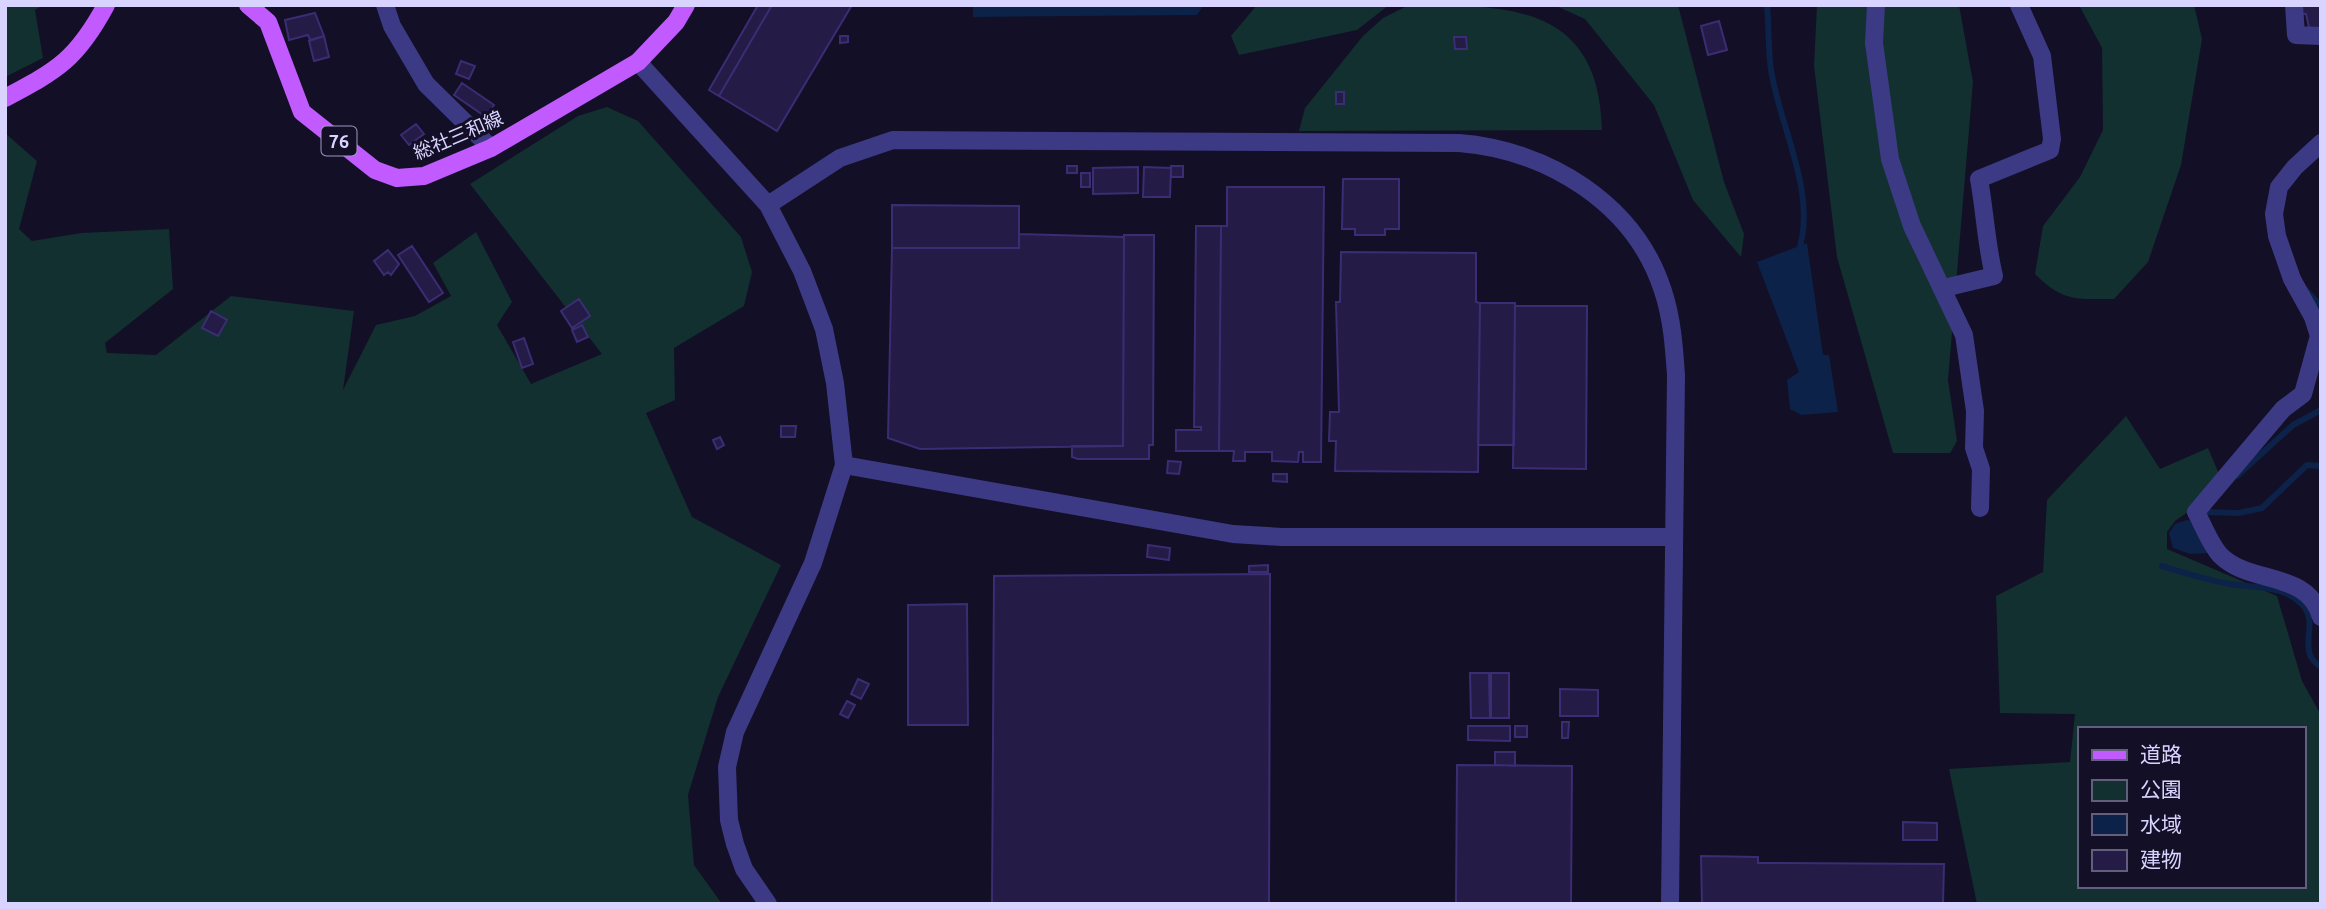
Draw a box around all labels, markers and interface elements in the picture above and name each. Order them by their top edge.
street label: 総社三和線 [410,106,506,164]
road number: 76 [322,126,356,156]
legend [2078,727,2305,888]
text: 道路 [2140,742,2182,766]
text: 公園 [2140,777,2182,801]
text: 水域 [2140,812,2182,836]
text: 建物 [2140,847,2182,871]

